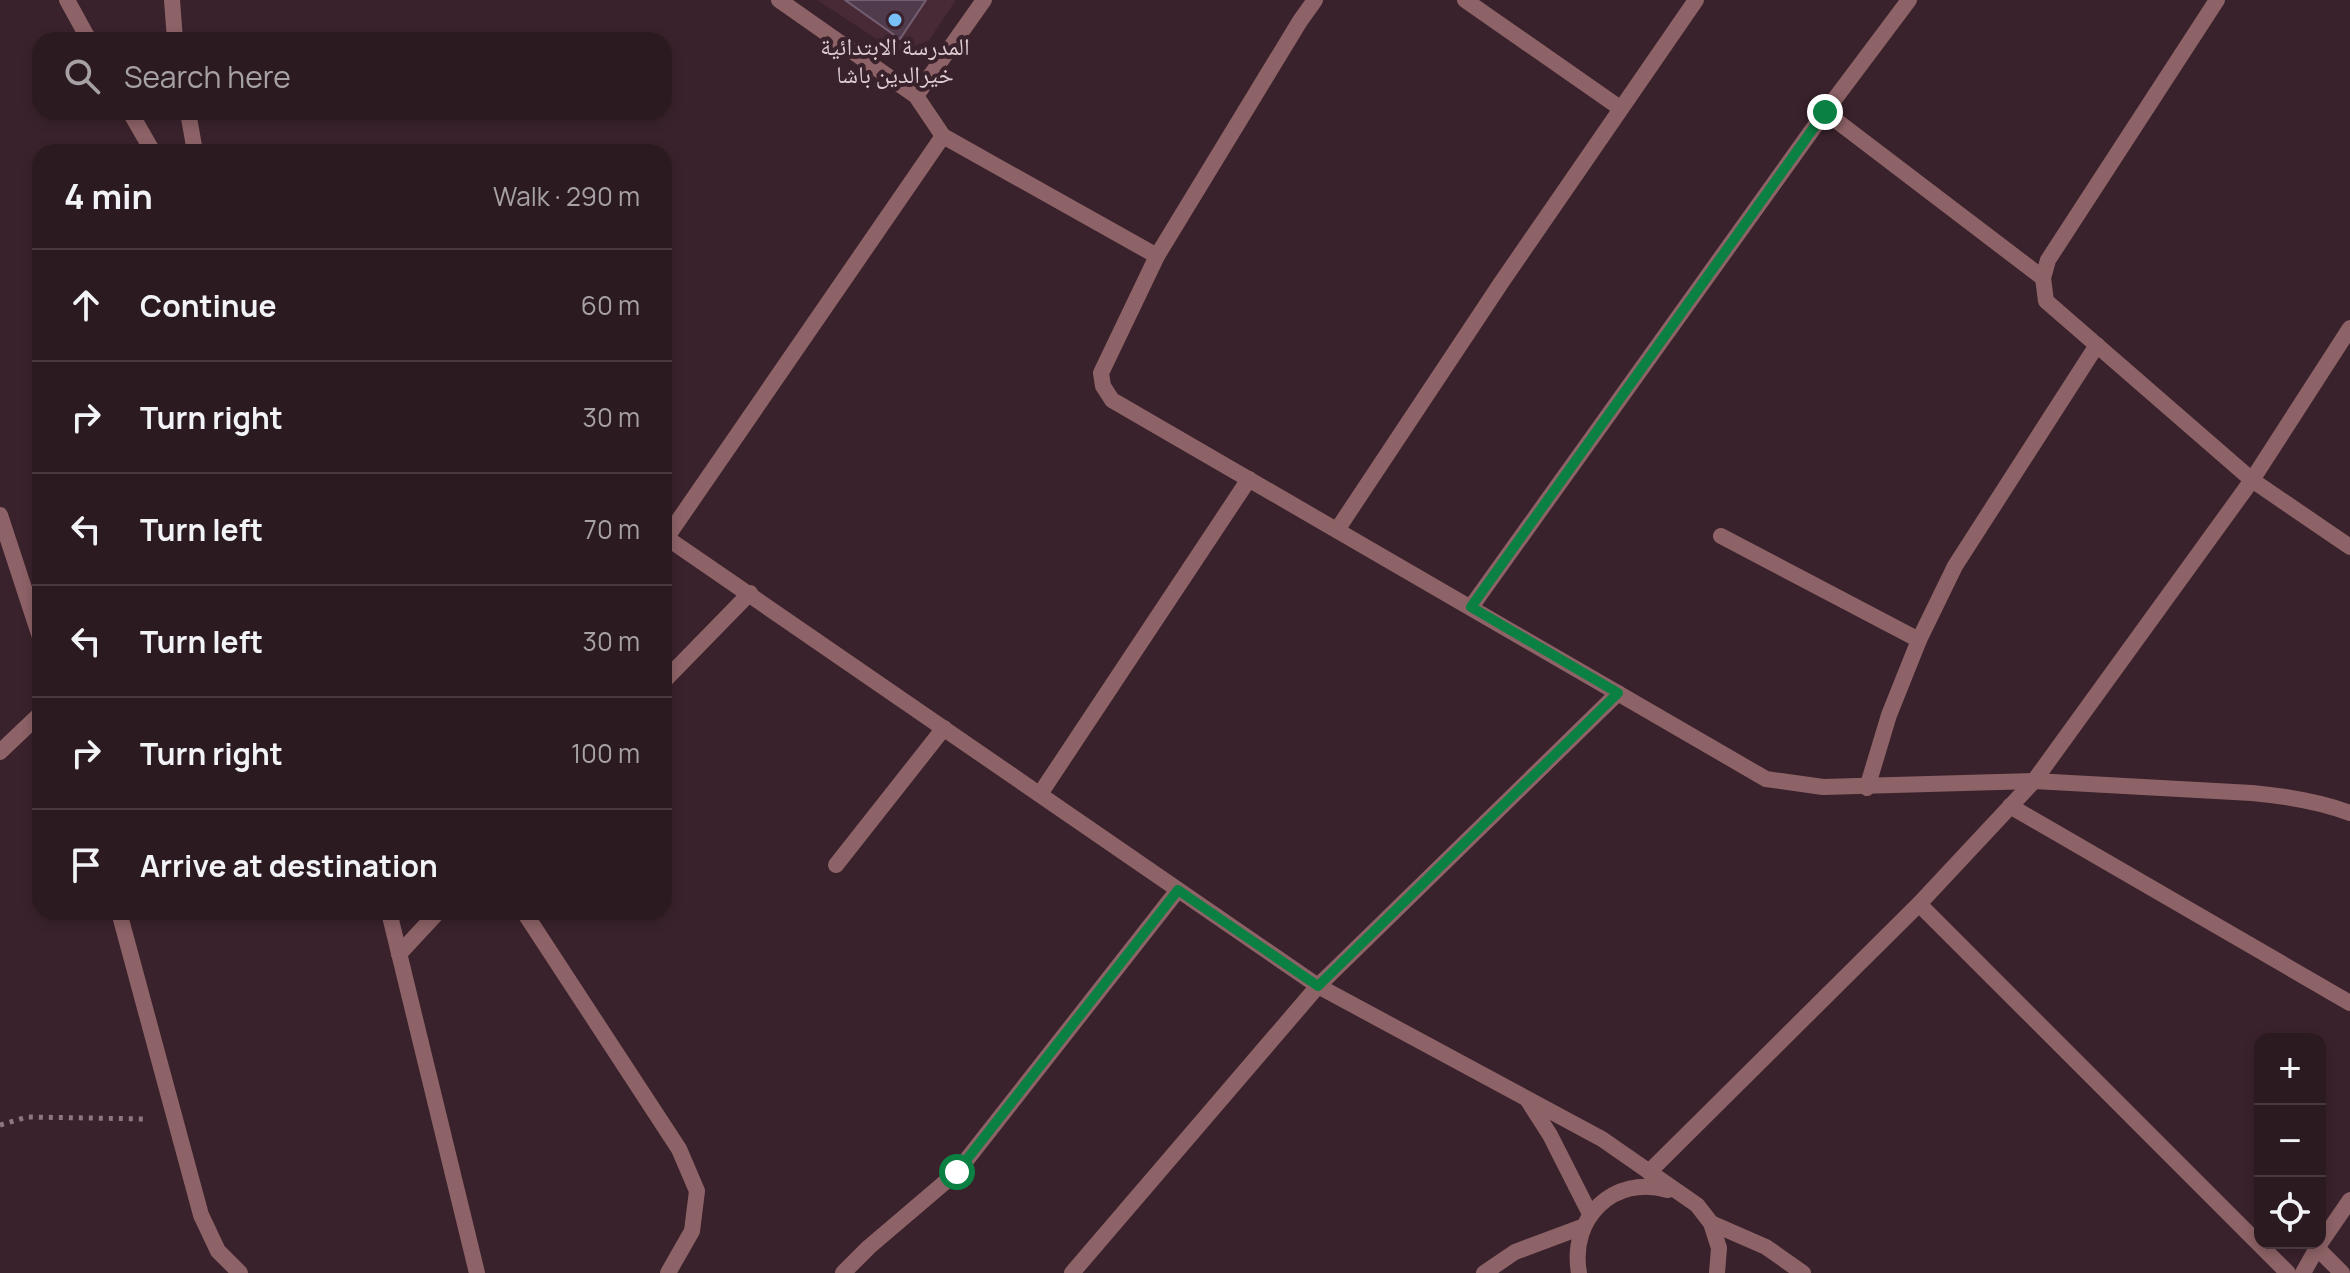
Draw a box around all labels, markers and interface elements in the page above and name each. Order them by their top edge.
marker: المدرسة الابتدائية خيرالدين باشا [886,11,904,29]
place label: المدرسة الابتدائية خيرالدين باشا [820,29,970,90]
search box [32,32,672,120]
icon: search [60,54,104,98]
text: Search here [124,56,291,97]
route end [1807,94,1843,130]
text: 4 min [64,173,153,219]
text: Walk · 290 m [493,178,640,214]
icon: ahead [64,283,108,327]
text: Continue [140,285,276,326]
text: 60 m [581,287,640,323]
icon: right [64,395,108,439]
text: Turn right [140,397,283,438]
text: 30 m [583,399,640,435]
icon: left [64,507,108,551]
text: Turn left [140,509,263,550]
text: 70 m [584,511,640,547]
icon: left [64,619,108,663]
text: Turn left [140,621,263,662]
text: 30 m [583,623,640,659]
icon: right [64,731,108,775]
text: Turn right [140,733,283,774]
text: 100 m [571,735,640,771]
icon: arrive [64,843,108,887]
text: Arrive at destination [140,845,438,886]
map controls [2254,1033,2326,1249]
button: + [2254,1033,2326,1105]
button: − [2254,1105,2326,1177]
route start [939,1154,975,1190]
button: locate [2254,1177,2326,1249]

